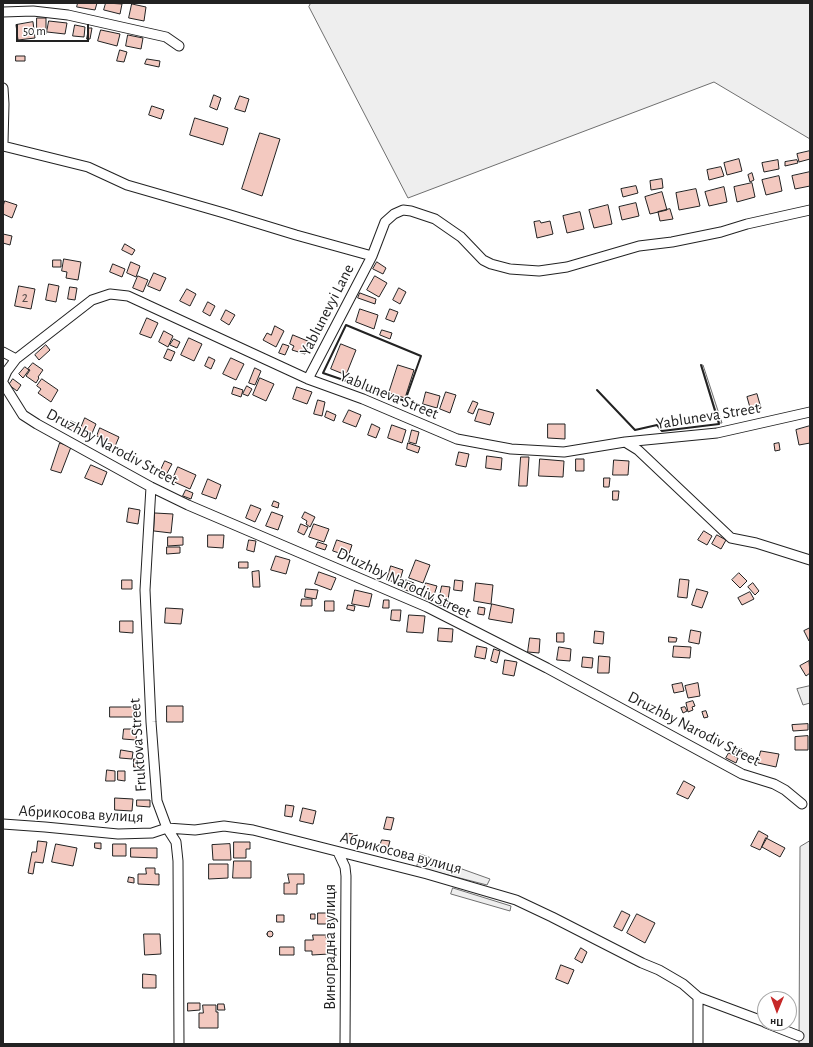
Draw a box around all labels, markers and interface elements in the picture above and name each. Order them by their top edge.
scale bar [18,16,91,42]
text: 50 m [23,25,46,37]
street label: Yablunevyi Lane [296,261,358,359]
house number: 2 [22,290,28,306]
street label: Yabluneva Street [337,366,441,424]
street label: Yabluneva Street [655,398,761,434]
street label: Druzhby Narodiv Street [43,404,181,490]
street label: Druzhby Narodiv Street [334,543,474,623]
street label: Druzhby Narodiv Street [625,687,763,771]
street label: Fruktova Street [125,698,151,792]
street label: Абрикосова вулиця [18,801,144,827]
street label: Абрикосова вулиця [338,828,464,878]
street label: Виноградна вулиця [320,884,340,1010]
north arrow [757,991,797,1031]
text: Пн [770,1017,784,1028]

